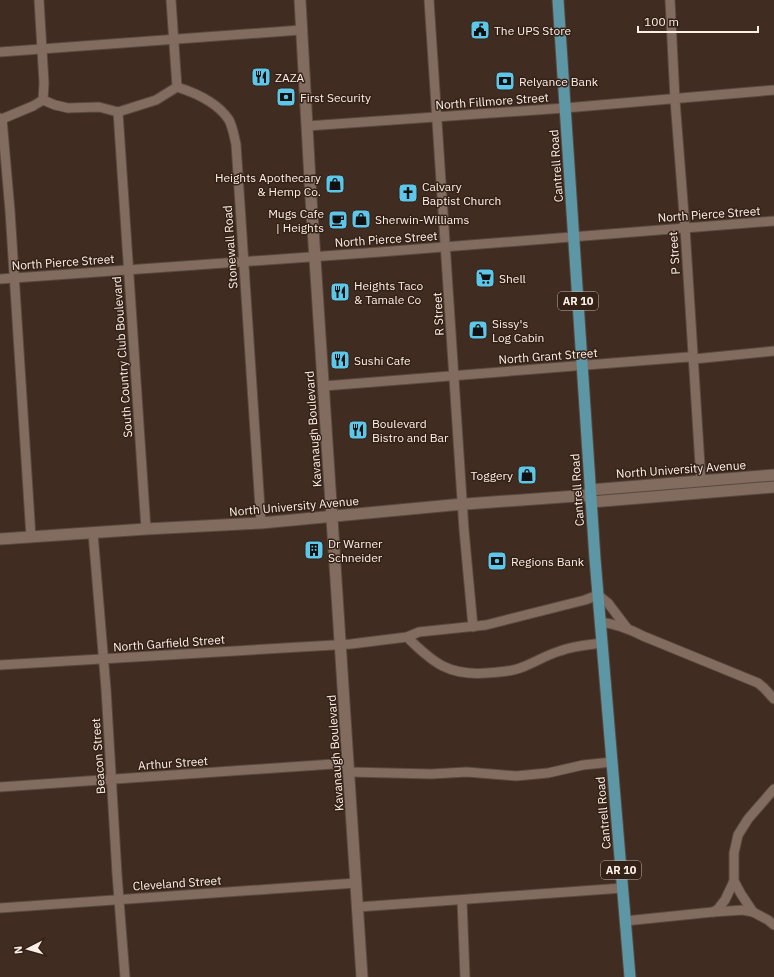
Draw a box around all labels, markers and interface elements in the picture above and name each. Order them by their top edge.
scale bar [638,8,758,34]
text: 100 m [644,14,679,29]
public building icon: The UPS Store [469,19,491,41]
place label: The UPS Store [494,23,572,38]
restaurant icon: ZAZA [250,66,272,88]
place label: ZAZA [275,70,305,85]
bank icon: Relyance Bank [494,70,516,92]
place label: Relyance Bank [519,74,599,89]
bank icon: First Security [275,86,297,108]
place label: First Security [300,90,371,105]
street label: North Fillmore Street [435,90,549,112]
street label: Cantrell Road [546,129,566,203]
place label: Heights Apothecary & Hemp Co. [215,170,321,199]
shop icon: Heights Apothecary & Hemp Co. [324,173,346,195]
place label: Calvary Baptist Church [422,179,501,208]
church icon: Calvary Baptist Church [397,182,419,204]
street label: North Pierce Street [657,203,761,225]
street label: Stonewall Road [220,205,240,289]
place label: Mugs Cafe | Heights [268,206,324,235]
shop icon: Sherwin-Williams [350,208,372,230]
cafe icon: Mugs Cafe | Heights [327,209,349,231]
place label: Sherwin-Williams [375,212,470,227]
street label: North Pierce Street [334,228,438,250]
street label: P Street [665,231,683,275]
street label: North Pierce Street [11,251,115,273]
supermarket icon: Shell [474,267,496,289]
place label: Shell [499,271,526,286]
street label: South Country Club Boulevard [109,276,135,438]
place label: Heights Taco & Tamale Co [354,278,424,307]
restaurant icon: Heights Taco & Tamale Co [329,281,351,303]
street label: R Street [429,292,447,336]
road number: AR 10 [558,292,598,310]
place label: Sissy's Log Cabin [492,316,544,345]
shop icon: Sissy's Log Cabin [467,319,489,341]
street label: North Grant Street [498,345,598,367]
restaurant icon: Sushi Cafe [329,349,351,371]
place label: Sushi Cafe [354,353,411,368]
street label: Kavanaugh Boulevard [301,370,325,488]
place label: Boulevard Bistro and Bar [372,416,449,445]
restaurant icon: Boulevard Bistro and Bar [347,419,369,441]
street label: Cantrell Road [567,453,587,527]
street label: North University Avenue [616,457,747,481]
shop icon: Toggery [516,464,538,486]
place label: Toggery [470,468,513,483]
street label: North University Avenue [228,493,360,519]
place label: Dr Warner Schneider [328,536,383,565]
building icon: Dr Warner Schneider [303,539,325,561]
bank icon: Regions Bank [486,550,508,572]
place label: Regions Bank [511,554,585,569]
street label: North Garfield Street [113,632,225,654]
street label: Kavanaugh Boulevard [323,694,347,812]
street label: Beacon Street [88,718,108,794]
street label: Arthur Street [137,753,209,773]
street label: Cantrell Road [592,776,614,850]
road number: AR 10 [601,861,641,879]
street label: Cleveland Street [132,872,222,894]
north arrow [8,929,48,969]
text: N [11,945,25,955]

